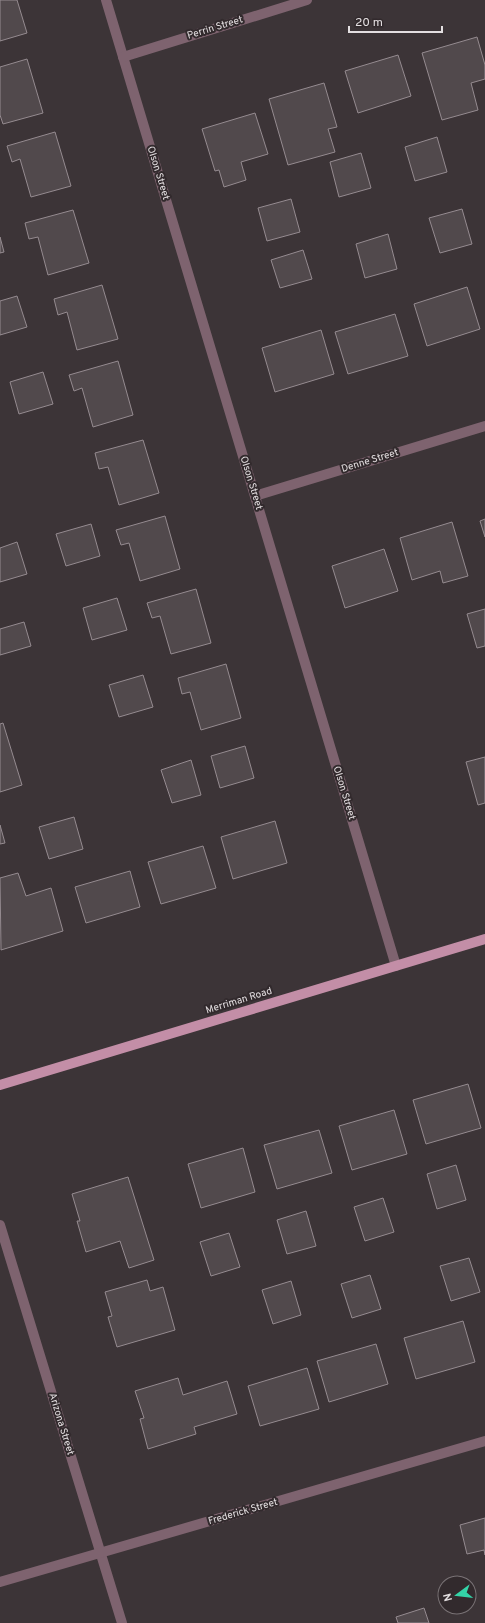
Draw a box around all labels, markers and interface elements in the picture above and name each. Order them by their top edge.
scale bar [349,8,442,34]
street label: Perrin Street [186,13,245,43]
text: 20 m [355,15,383,31]
street label: Olson Street [144,145,172,202]
street label: Denne Street [340,446,400,476]
street label: Olson Street [237,455,265,512]
street label: Olson Street [330,765,358,822]
street label: Merriman Road [204,985,274,1017]
street label: Arizona Street [45,1391,77,1457]
street label: Frederick Street [207,1496,279,1528]
north arrow [437,1575,477,1615]
text: N [441,1592,456,1603]

